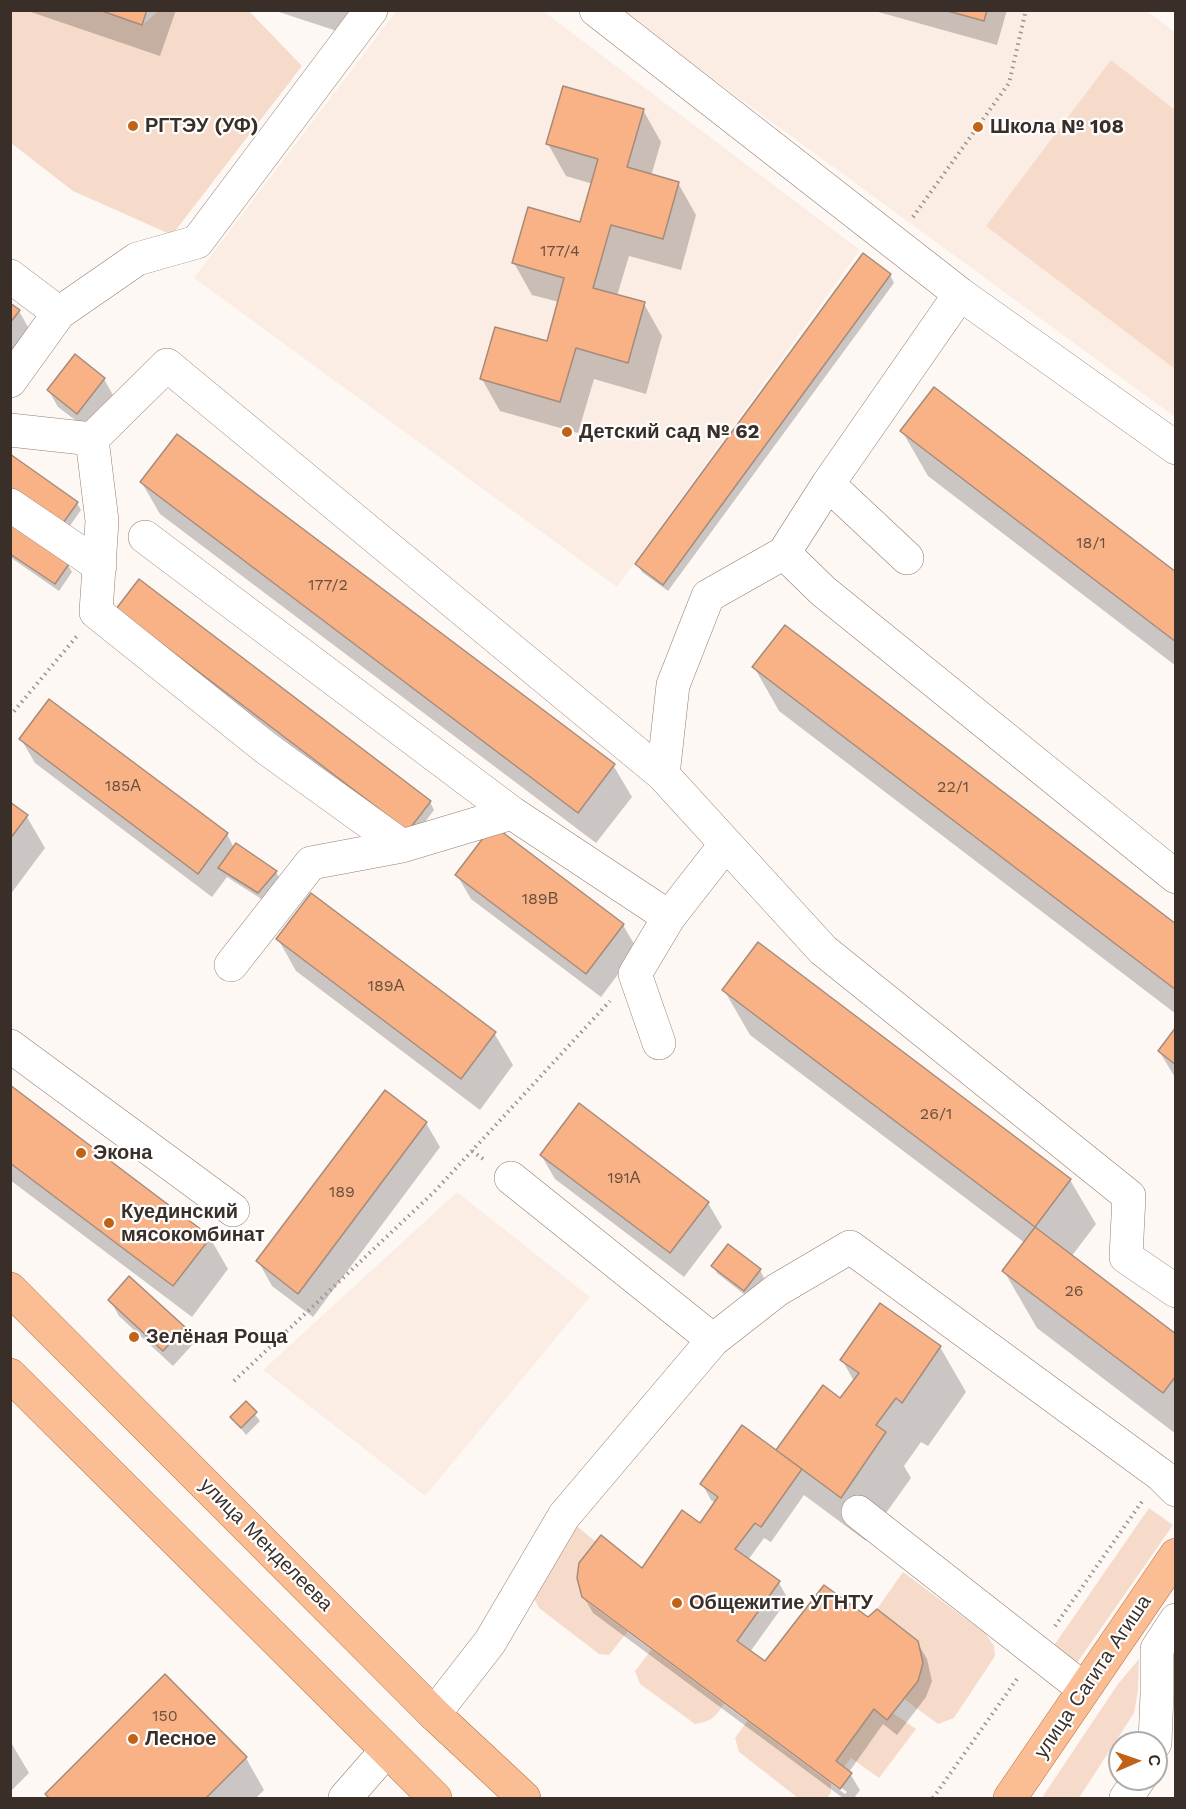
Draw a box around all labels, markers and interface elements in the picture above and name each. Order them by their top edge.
place label: РГТЭУ (УФ) [145,114,259,138]
place label: Школа № 108 [990,115,1124,139]
marker: РГТЭУ (УФ) [126,119,140,133]
marker: Школа № 108 [971,120,985,134]
house number: 177/4 [540,241,580,261]
place label: Детский сад № 62 [579,420,759,444]
marker: Детский сад № 62 [560,425,574,439]
house number: 18/1 [1076,533,1106,553]
house number: 177/2 [308,575,348,595]
house number: 185А [105,776,141,796]
house number: 22/1 [937,777,969,797]
house number: 189В [522,889,558,909]
house number: 189А [368,976,404,996]
house number: 26/1 [920,1104,952,1124]
place label: Экона [93,1141,152,1165]
marker: Экона [74,1146,88,1160]
house number: 191А [607,1168,641,1188]
house number: 189 [329,1182,355,1202]
place label: Куединский мясокомбинат [121,1200,265,1247]
marker: Куединский мясокомбинат [102,1216,116,1230]
house number: 26 [1064,1281,1084,1301]
place label: Зелёная Роща [146,1325,287,1349]
marker: Зелёная Роща [127,1330,141,1344]
street label: улица Менделеева [194,1473,338,1617]
place label: Общежитие УГНТУ [689,1591,873,1615]
street label: улица Сагита Агиша [1029,1591,1157,1763]
marker: Общежитие УГНТУ [670,1596,684,1610]
house number: 150 [152,1706,178,1726]
place label: Лесное [145,1727,216,1751]
north arrow [1108,1731,1168,1791]
marker: Лесное [126,1732,140,1746]

